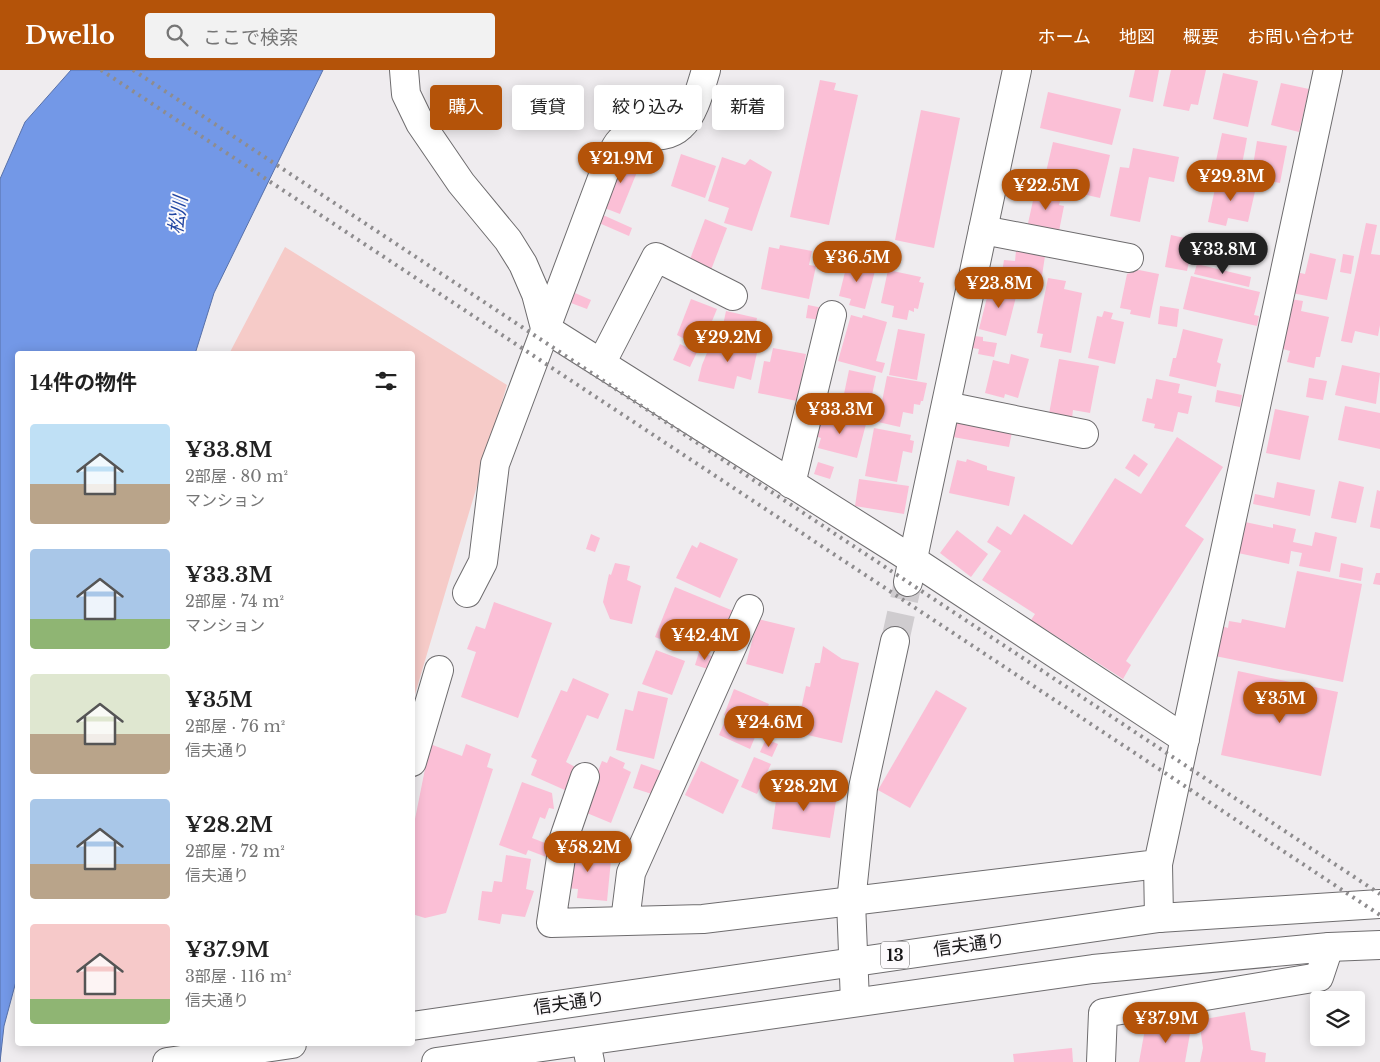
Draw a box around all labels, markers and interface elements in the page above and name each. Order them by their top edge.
search box [145,13,495,58]
text: Dwello [25,21,115,50]
icon: search [163,21,191,49]
text: ここで検索 [203,26,298,49]
text: ホーム [1038,26,1091,48]
text: 地図 [1119,26,1155,48]
text: 概要 [1183,26,1219,48]
text: お問い合わせ [1247,26,1355,48]
chip: 購入 [430,85,502,130]
chip: 賃貸 [512,85,584,130]
chip: 絞り込み [594,85,702,130]
chip: 新着 [712,85,784,130]
pin: ¥21.9M [580,142,662,184]
text: ¥21.9M [589,148,653,168]
pin: ¥29.3M [1190,160,1272,202]
text: ¥29.3M [1197,166,1265,186]
pin: ¥22.5M [1005,168,1087,211]
text: ¥22.5M [1013,175,1079,195]
water label: 松川 [164,193,192,235]
pin: ¥33.8M [1182,232,1264,275]
text: ¥33.8M [1190,239,1256,259]
pin: ¥36.5M [816,240,898,283]
text: ¥36.5M [824,247,890,267]
pin: ¥23.8M [958,266,1040,309]
text: ¥23.8M [966,273,1032,293]
pin: ¥29.2M [687,320,769,363]
text: ¥29.2M [694,327,762,347]
icon: filters [372,367,400,395]
text: 14件の物件 [30,370,137,396]
pin: ¥33.3M [799,392,881,435]
text: ¥33.3M [807,399,873,419]
text: ¥33.8M [185,437,272,463]
icon: home [70,444,130,504]
text: 2部屋 · 80 m² [185,466,288,486]
text: マンション [185,490,265,510]
text: ¥33.3M [185,562,273,588]
icon: home [70,569,130,629]
text: 2部屋 · 74 m² [185,591,284,611]
text: マンション [185,615,265,635]
pin: ¥42.4M [664,618,746,661]
text: ¥42.4M [671,625,739,645]
pin: ¥35M [1250,682,1310,724]
text: ¥35M [185,687,253,713]
text: ¥35M [1254,688,1306,708]
icon: home [70,694,130,754]
pin: ¥24.6M [728,706,810,748]
text: ¥24.6M [735,712,803,732]
text: 2部屋 · 76 m² [185,716,285,736]
text: 信夫通り [185,740,249,760]
pin: ¥28.2M [763,770,845,812]
text: ¥28.2M [770,776,838,796]
text: ¥28.2M [185,812,273,838]
icon: home [70,819,130,879]
pin: ¥58.2M [547,830,629,873]
text: ¥58.2M [555,837,621,857]
text: 2部屋 · 72 m² [185,841,285,861]
text: 信夫通り [185,865,249,885]
street label: 信夫通り [932,929,1006,961]
text: ¥37.9M [185,937,270,963]
road number: 13 [881,942,909,968]
icon: home [70,944,130,1004]
text: 3部屋 · 116 m² [185,966,291,986]
street label: 信夫通り [532,987,606,1019]
text: 信夫通り [185,990,249,1010]
map controls [1310,991,1365,1046]
button: layers [1310,991,1365,1046]
pin: ¥37.9M [1125,1002,1207,1044]
text: ¥37.9M [1134,1008,1198,1028]

